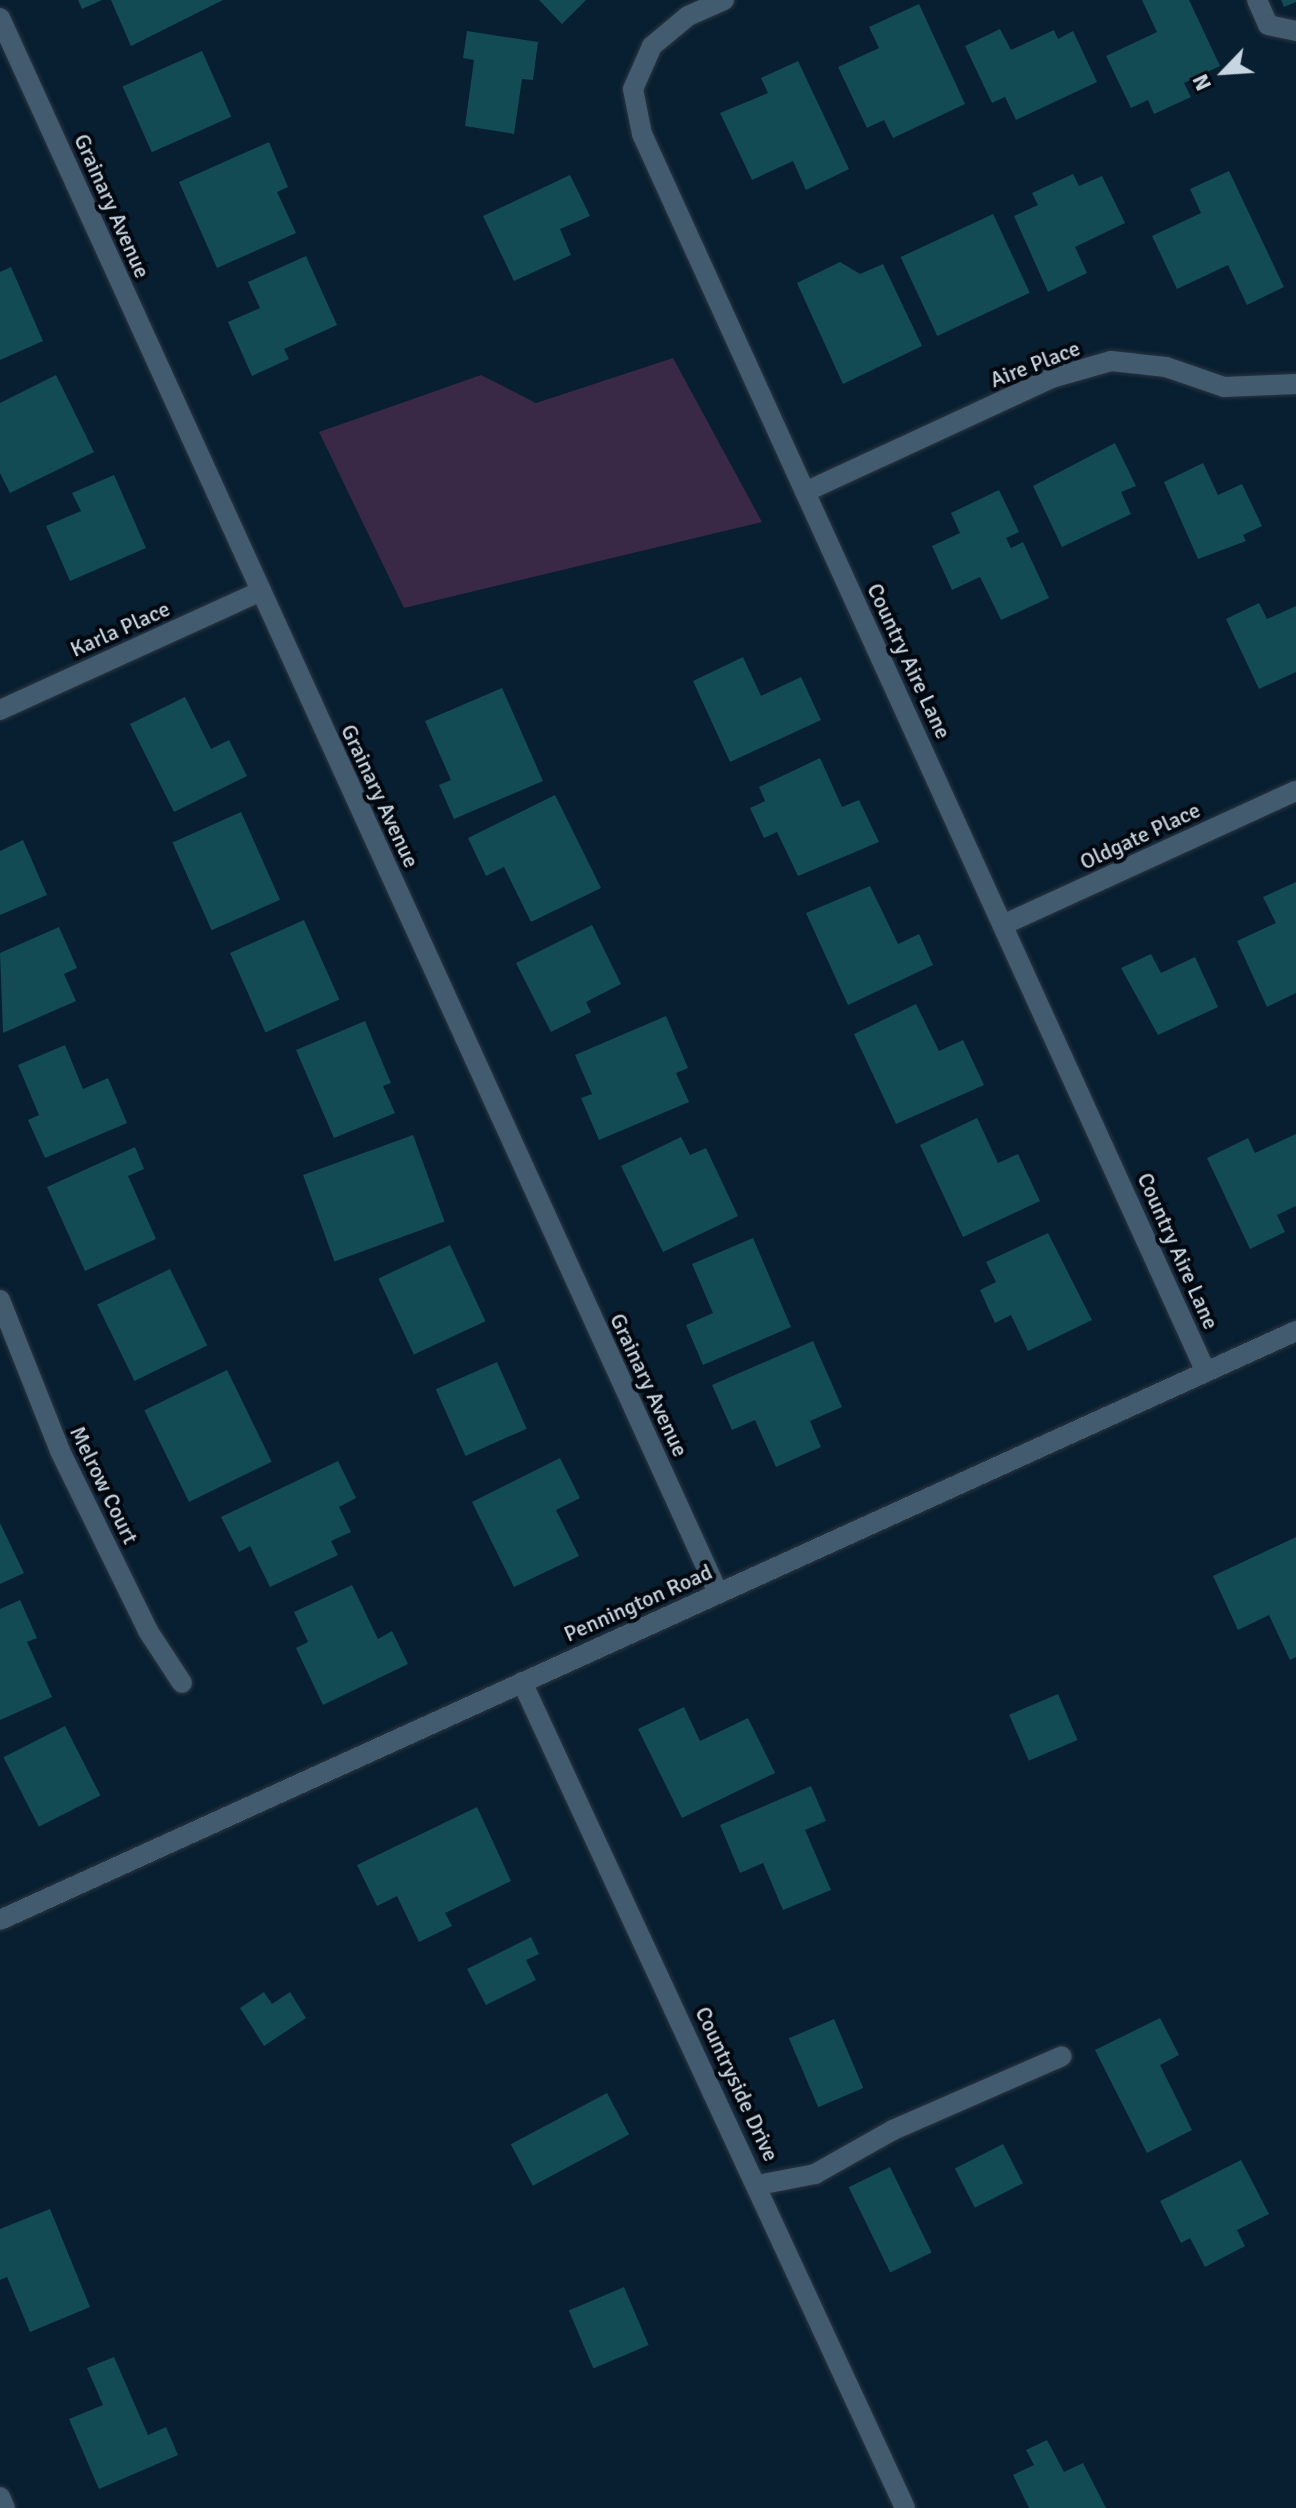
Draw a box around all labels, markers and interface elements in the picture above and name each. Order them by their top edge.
north arrow [1184,32,1264,112]
text: N [1186,70,1217,95]
street label: Grainary Avenue [68,130,156,282]
street label: Aire Place [986,335,1084,393]
street label: Country Aire Lane [861,579,957,743]
street label: Karla Place [66,595,174,663]
street label: Grainary Avenue [335,720,425,872]
street label: Oldgate Place [1076,797,1204,875]
street label: Country Aire Lane [1132,1169,1224,1333]
street label: Grainary Avenue [604,1309,694,1461]
street label: Melrow Court [64,1422,144,1548]
street label: Pennington Road [560,1559,716,1647]
street label: Countryside Drive [690,2002,784,2166]

